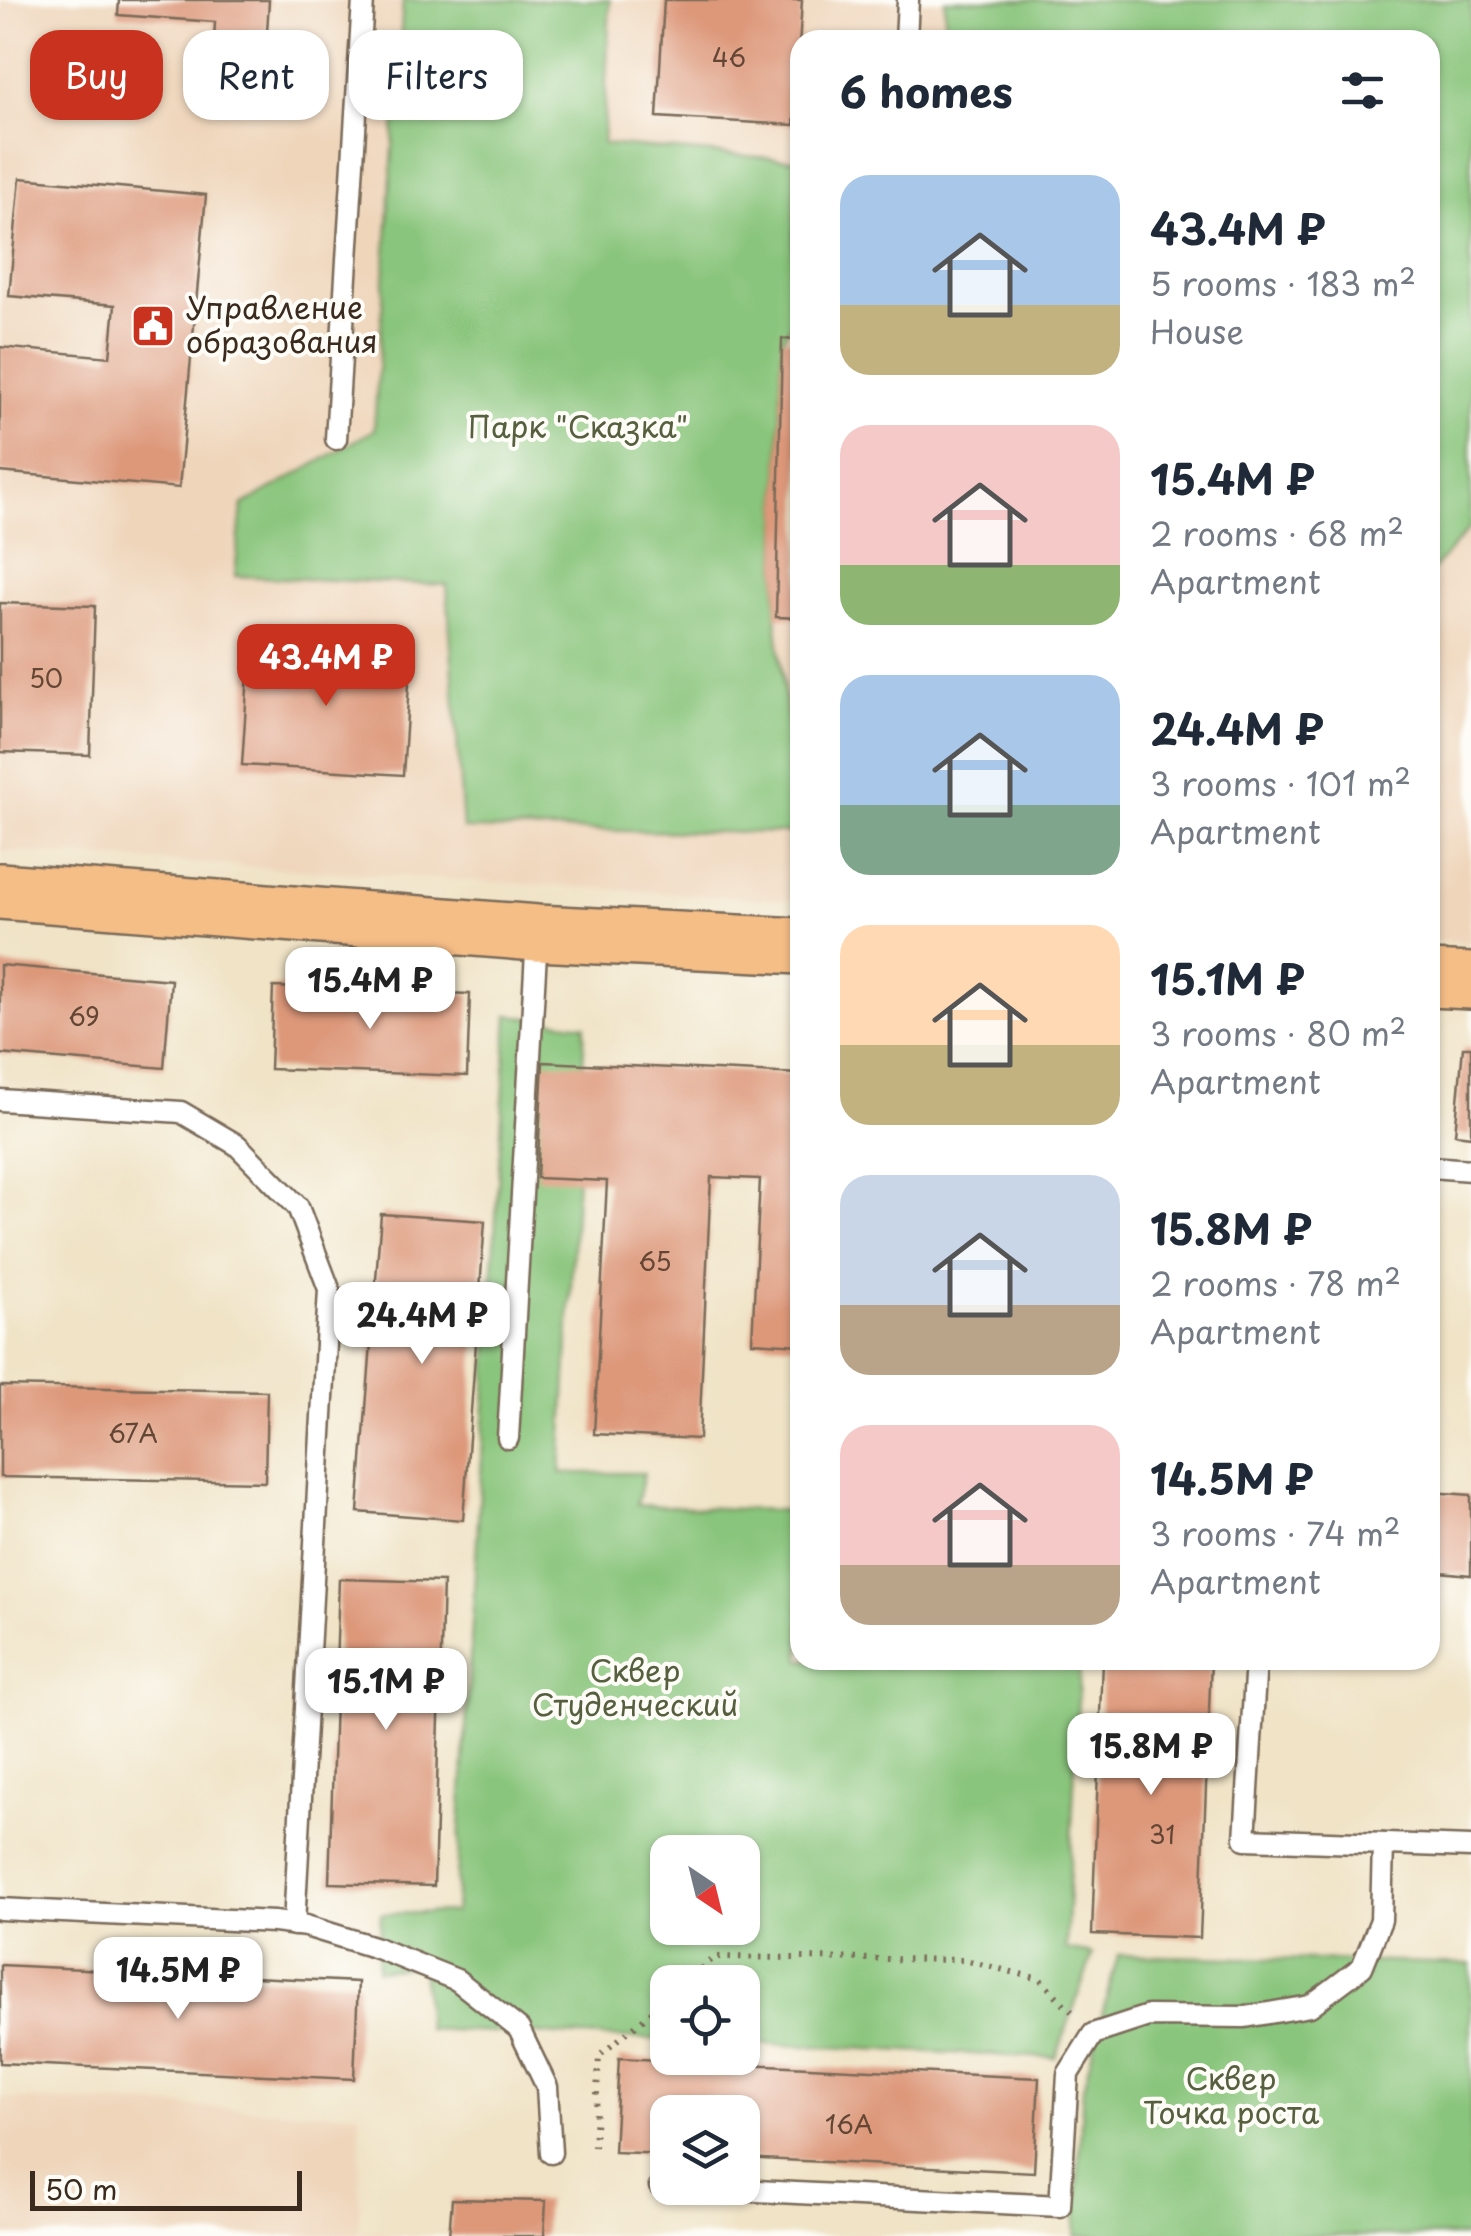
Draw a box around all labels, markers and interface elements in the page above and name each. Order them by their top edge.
chip: Buy [30,30,163,120]
chip: Rent [183,30,329,120]
chip: Filters [349,30,523,120]
house number: 46 [712,38,746,76]
text: 6 homes [840,59,1013,122]
icon: filters [1335,63,1390,118]
text: 43.4M ₽ [1150,196,1326,259]
icon: home [920,215,1040,335]
text: 5 rooms · 183 m² [1150,259,1416,307]
place label: Управление образования [186,284,378,363]
public building icon: Управление образования [130,303,176,349]
text: House [1150,307,1244,355]
park label: Парк "Сказка" [468,403,688,448]
text: 15.4M ₽ [1150,446,1315,509]
icon: home [920,465,1040,585]
text: 2 rooms · 68 m² [1150,509,1404,557]
text: Apartment [1150,557,1321,605]
pin: 43.4M ₽ [234,624,418,709]
text: 43.4M ₽ [259,632,393,680]
house number: 50 [29,659,63,697]
text: 24.4M ₽ [1150,696,1324,759]
icon: home [920,715,1040,835]
text: 3 rooms · 101 m² [1150,759,1411,807]
text: Apartment [1150,807,1321,855]
text: 15.1M ₽ [1150,946,1305,1009]
pin: 15.4M ₽ [278,947,462,1032]
text: 15.4M ₽ [307,955,433,1003]
icon: home [920,965,1040,1085]
house number: 69 [68,997,100,1035]
text: 3 rooms · 80 m² [1150,1009,1406,1057]
text: Apartment [1150,1057,1321,1105]
text: 15.8M ₽ [1150,1196,1312,1259]
icon: home [920,1215,1040,1335]
house number: 65 [638,1242,672,1280]
text: 2 rooms · 78 m² [1150,1259,1401,1307]
pin: 24.4M ₽ [330,1282,514,1367]
text: 24.4M ₽ [356,1290,488,1338]
text: Apartment [1150,1307,1321,1355]
house number: 67А [108,1414,158,1452]
text: 14.5M ₽ [1150,1446,1314,1509]
icon: home [920,1465,1040,1585]
text: 3 rooms · 74 m² [1150,1509,1400,1557]
text: Apartment [1150,1557,1321,1605]
park label: Сквер Студенческий [532,1647,738,1726]
pin: 15.1M ₽ [294,1648,478,1733]
text: 15.1M ₽ [327,1656,445,1704]
pin: 15.8M ₽ [1059,1713,1243,1798]
text: 15.8M ₽ [1089,1721,1213,1769]
house number: 31 [1149,1815,1175,1853]
north arrow [650,1835,760,1945]
map controls [650,1835,760,2205]
pin: 14.5M ₽ [86,1937,270,2022]
text: 14.5M ₽ [116,1945,240,1993]
button: locate [650,1965,760,2075]
park label: Сквер Точка роста [1143,2055,1320,2134]
button: layers [650,2095,760,2205]
house number: 16А [825,2105,873,2143]
scale bar [30,2166,302,2210]
text: 50 m [45,2167,118,2210]

